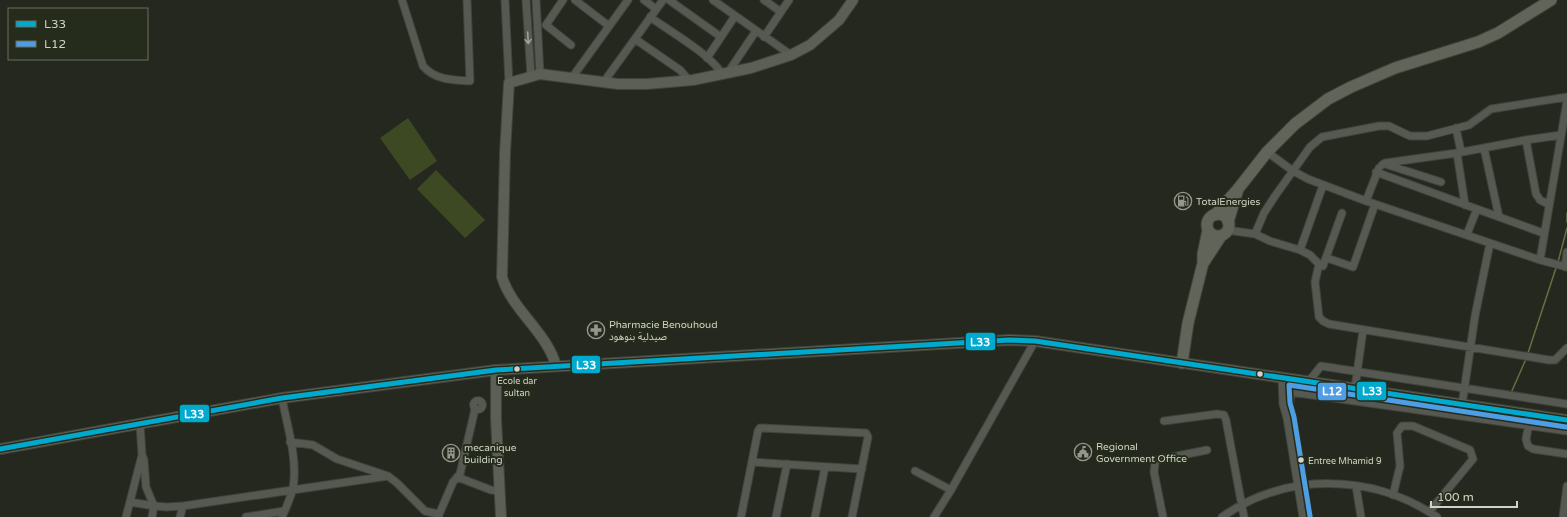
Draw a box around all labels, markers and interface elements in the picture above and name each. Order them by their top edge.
legend [8,8,148,60]
text: L33 [44,17,66,31]
one-way arrow [525,31,532,44]
text: L12 [44,37,66,51]
fuel station icon: TotalEnergies [1173,191,1193,211]
place label: TotalEnergies [1196,196,1261,208]
place label: Pharmacie Benouhoud صيدلية بنوهود [609,319,717,343]
pharmacy icon: Pharmacie Benouhoud صيدلية بنوهود [586,320,606,340]
line badge: L33 [965,332,996,351]
text: L33 [970,336,990,349]
line badge: L33 [571,355,601,374]
text: L33 [576,359,596,372]
marker: Ecole dar sultan [512,364,522,374]
unlabelled marker [1255,369,1265,379]
place label: Ecole dar sultan [497,376,537,399]
line badge: L33 [1356,381,1387,401]
line badge: L12 [1317,382,1347,401]
text: L12 [1322,385,1342,398]
text: L33 [1362,385,1382,398]
line badge: L33 [179,404,210,423]
text: L33 [184,408,204,421]
place label: Regional Government Office [1096,441,1187,465]
place label: mecanique building [464,442,517,466]
public building icon: Regional Government Office [1073,442,1093,462]
building icon: mecanique building [441,443,461,463]
marker: Entree Mhamid 9 [1296,455,1306,465]
place label: Entree Mhamid 9 [1308,456,1382,467]
scale bar [1431,483,1517,509]
text: 100 m [1437,490,1474,504]

